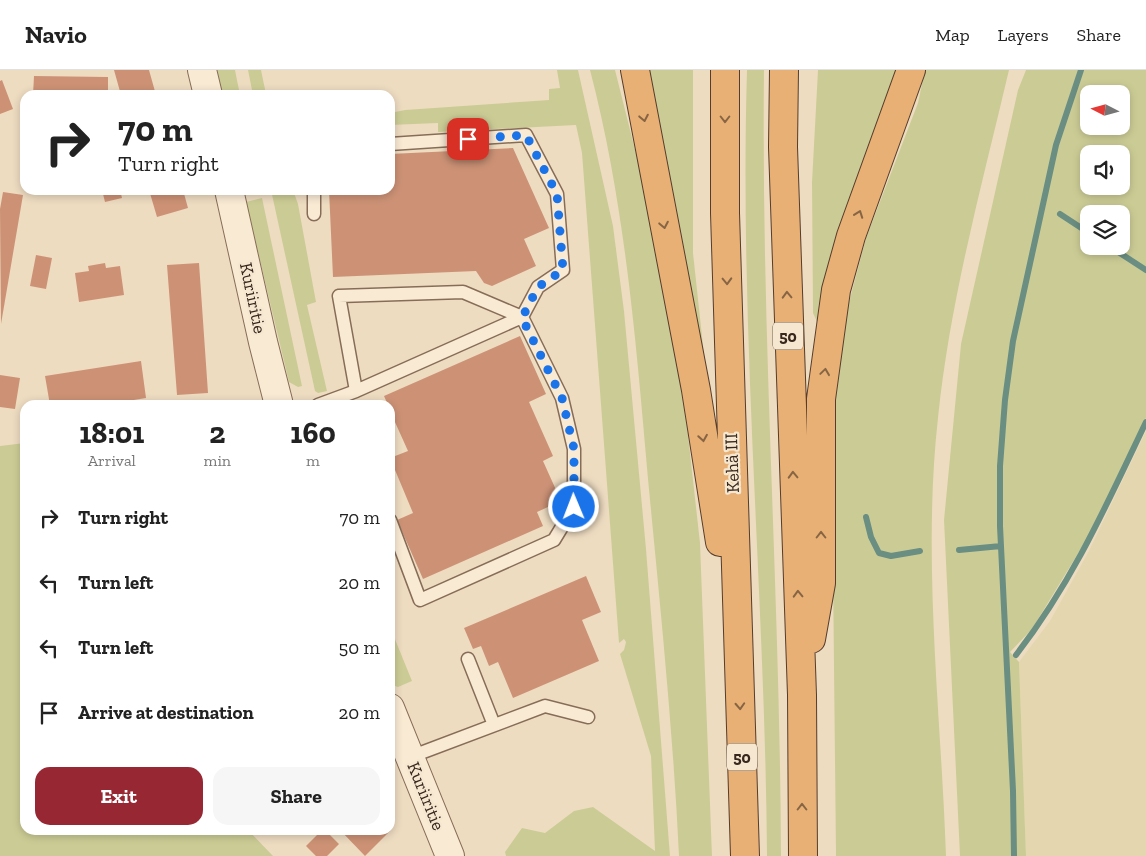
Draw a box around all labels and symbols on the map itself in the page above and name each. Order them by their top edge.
north arrow [1080,85,1130,135]
one-way arrow [639,114,649,122]
one-way arrow [720,115,730,123]
pin [447,118,489,160]
one-way arrow [853,210,863,219]
one-way arrow [659,221,669,230]
street label: Kuriiritie [235,261,271,335]
one-way arrow [722,278,732,285]
one-way arrow [782,291,792,299]
road number: 50 [773,322,803,350]
one-way arrow [819,368,830,376]
street label: Kehä III [720,432,744,493]
one-way arrow [698,434,708,442]
one-way arrow [788,471,799,479]
position arrow [547,480,599,532]
one-way arrow [816,530,826,538]
one-way arrow [793,590,803,598]
one-way arrow [734,702,745,710]
road number: 50 [727,744,757,770]
street label: Kuriiritie [402,759,450,833]
one-way arrow [797,803,807,811]

